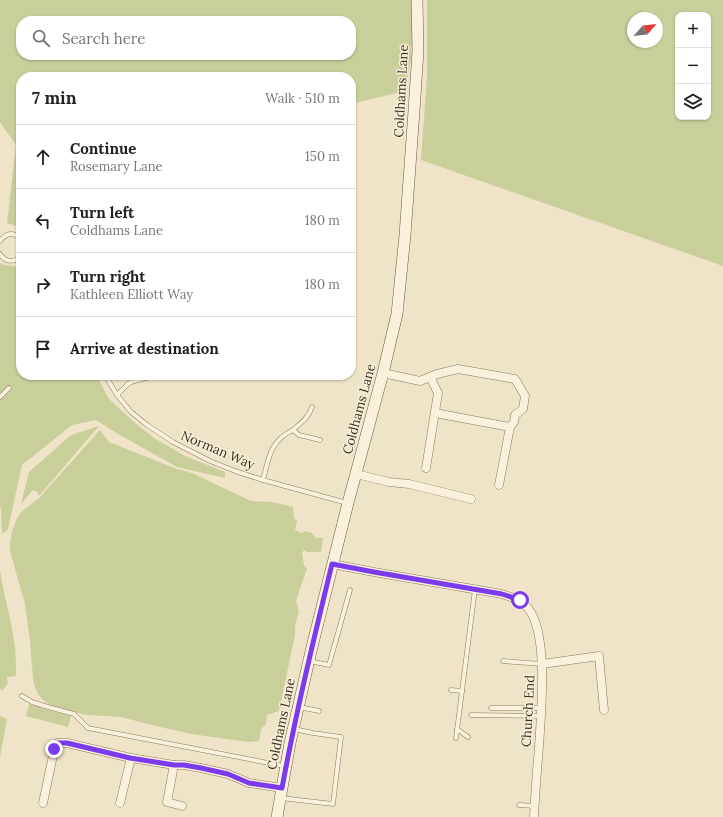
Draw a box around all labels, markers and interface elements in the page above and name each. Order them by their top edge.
north arrow [627,12,663,48]
map controls [675,12,711,120]
button: + [675,12,711,48]
search box [16,16,356,60]
icon: search [30,27,52,49]
text: Search here [62,29,145,48]
street label: Coldhams Lane [390,44,412,138]
button: − [675,48,711,84]
button: layers [675,84,711,120]
text: 7 min [32,87,77,109]
text: Walk · 510 m [265,90,340,107]
text: Continue [70,139,136,158]
icon: ahead [32,146,54,168]
text: 150 m [305,148,340,165]
text: Rosemary Lane [70,158,163,175]
text: Turn left [70,203,134,222]
icon: left [32,210,54,232]
text: 180 m [305,212,340,229]
text: Coldhams Lane [70,222,163,239]
text: Turn right [70,267,146,286]
icon: right [32,274,54,296]
text: 180 m [305,276,340,293]
text: Kathleen Elliott Way [70,286,193,303]
icon: arrive [32,338,54,360]
text: Arrive at destination [70,339,219,358]
street label: Coldhams Lane [339,362,379,456]
street label: Norman Way [179,427,258,473]
route start [511,591,529,609]
street label: Church End [518,674,538,747]
street label: Coldhams Lane [263,677,299,771]
route end [45,740,63,758]

